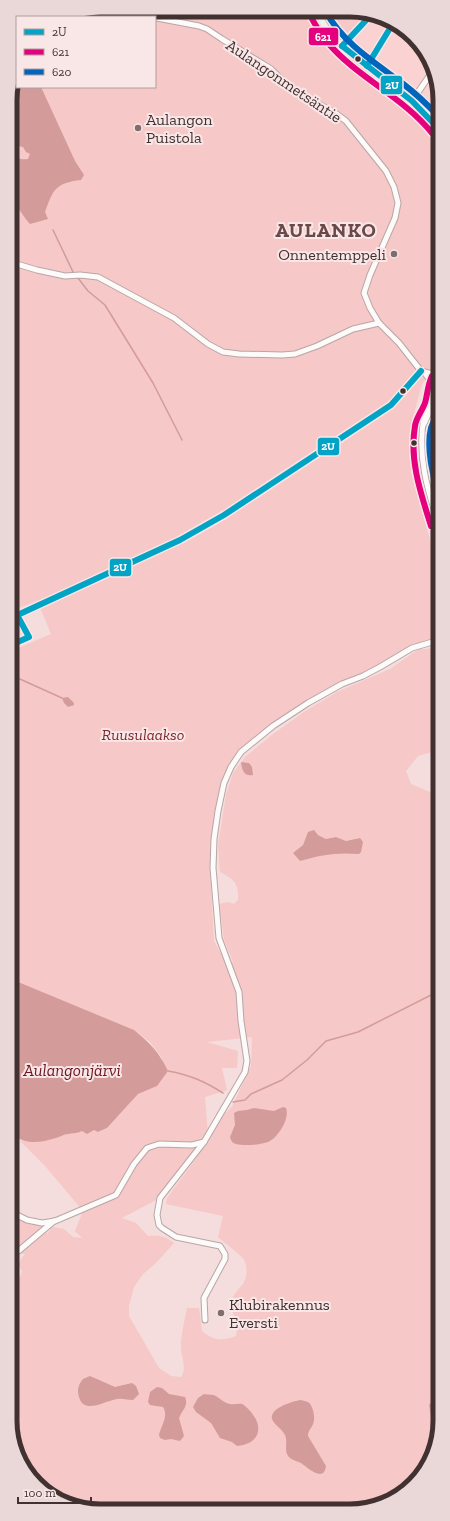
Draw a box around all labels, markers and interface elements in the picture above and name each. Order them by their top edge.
legend [16,16,156,88]
text: 2U [52,25,67,39]
line badge: 621 [308,27,339,46]
text: 621 [315,31,332,44]
street label: Aulangonmetsäntie [223,35,345,127]
text: 621 [52,45,70,59]
unlabelled marker [353,54,363,64]
text: 620 [52,65,72,79]
line badge: 2U [380,75,403,95]
text: 2U [385,79,399,92]
place label: Aulangon Puistola [146,110,213,147]
marker: Aulangon Puistola [133,123,143,133]
district label: AULANKO [275,218,377,242]
place label: Onnentemppeli [278,245,387,264]
marker: Onnentemppeli [389,249,399,259]
unlabelled marker [398,386,408,396]
line badge: 2U [317,437,340,456]
unlabelled marker [409,438,419,448]
text: 2U [321,440,335,453]
line badge: 2U [109,558,132,577]
text: 2U [113,561,127,574]
park label: Ruusulaakso [102,725,184,744]
water label: Aulangonjärvi [22,1060,121,1080]
place label: Klubirakennus Eversti [229,1295,330,1332]
marker: Klubirakennus Eversti [216,1308,226,1318]
scale bar [18,1479,91,1505]
text: 100 m [24,1486,56,1500]

